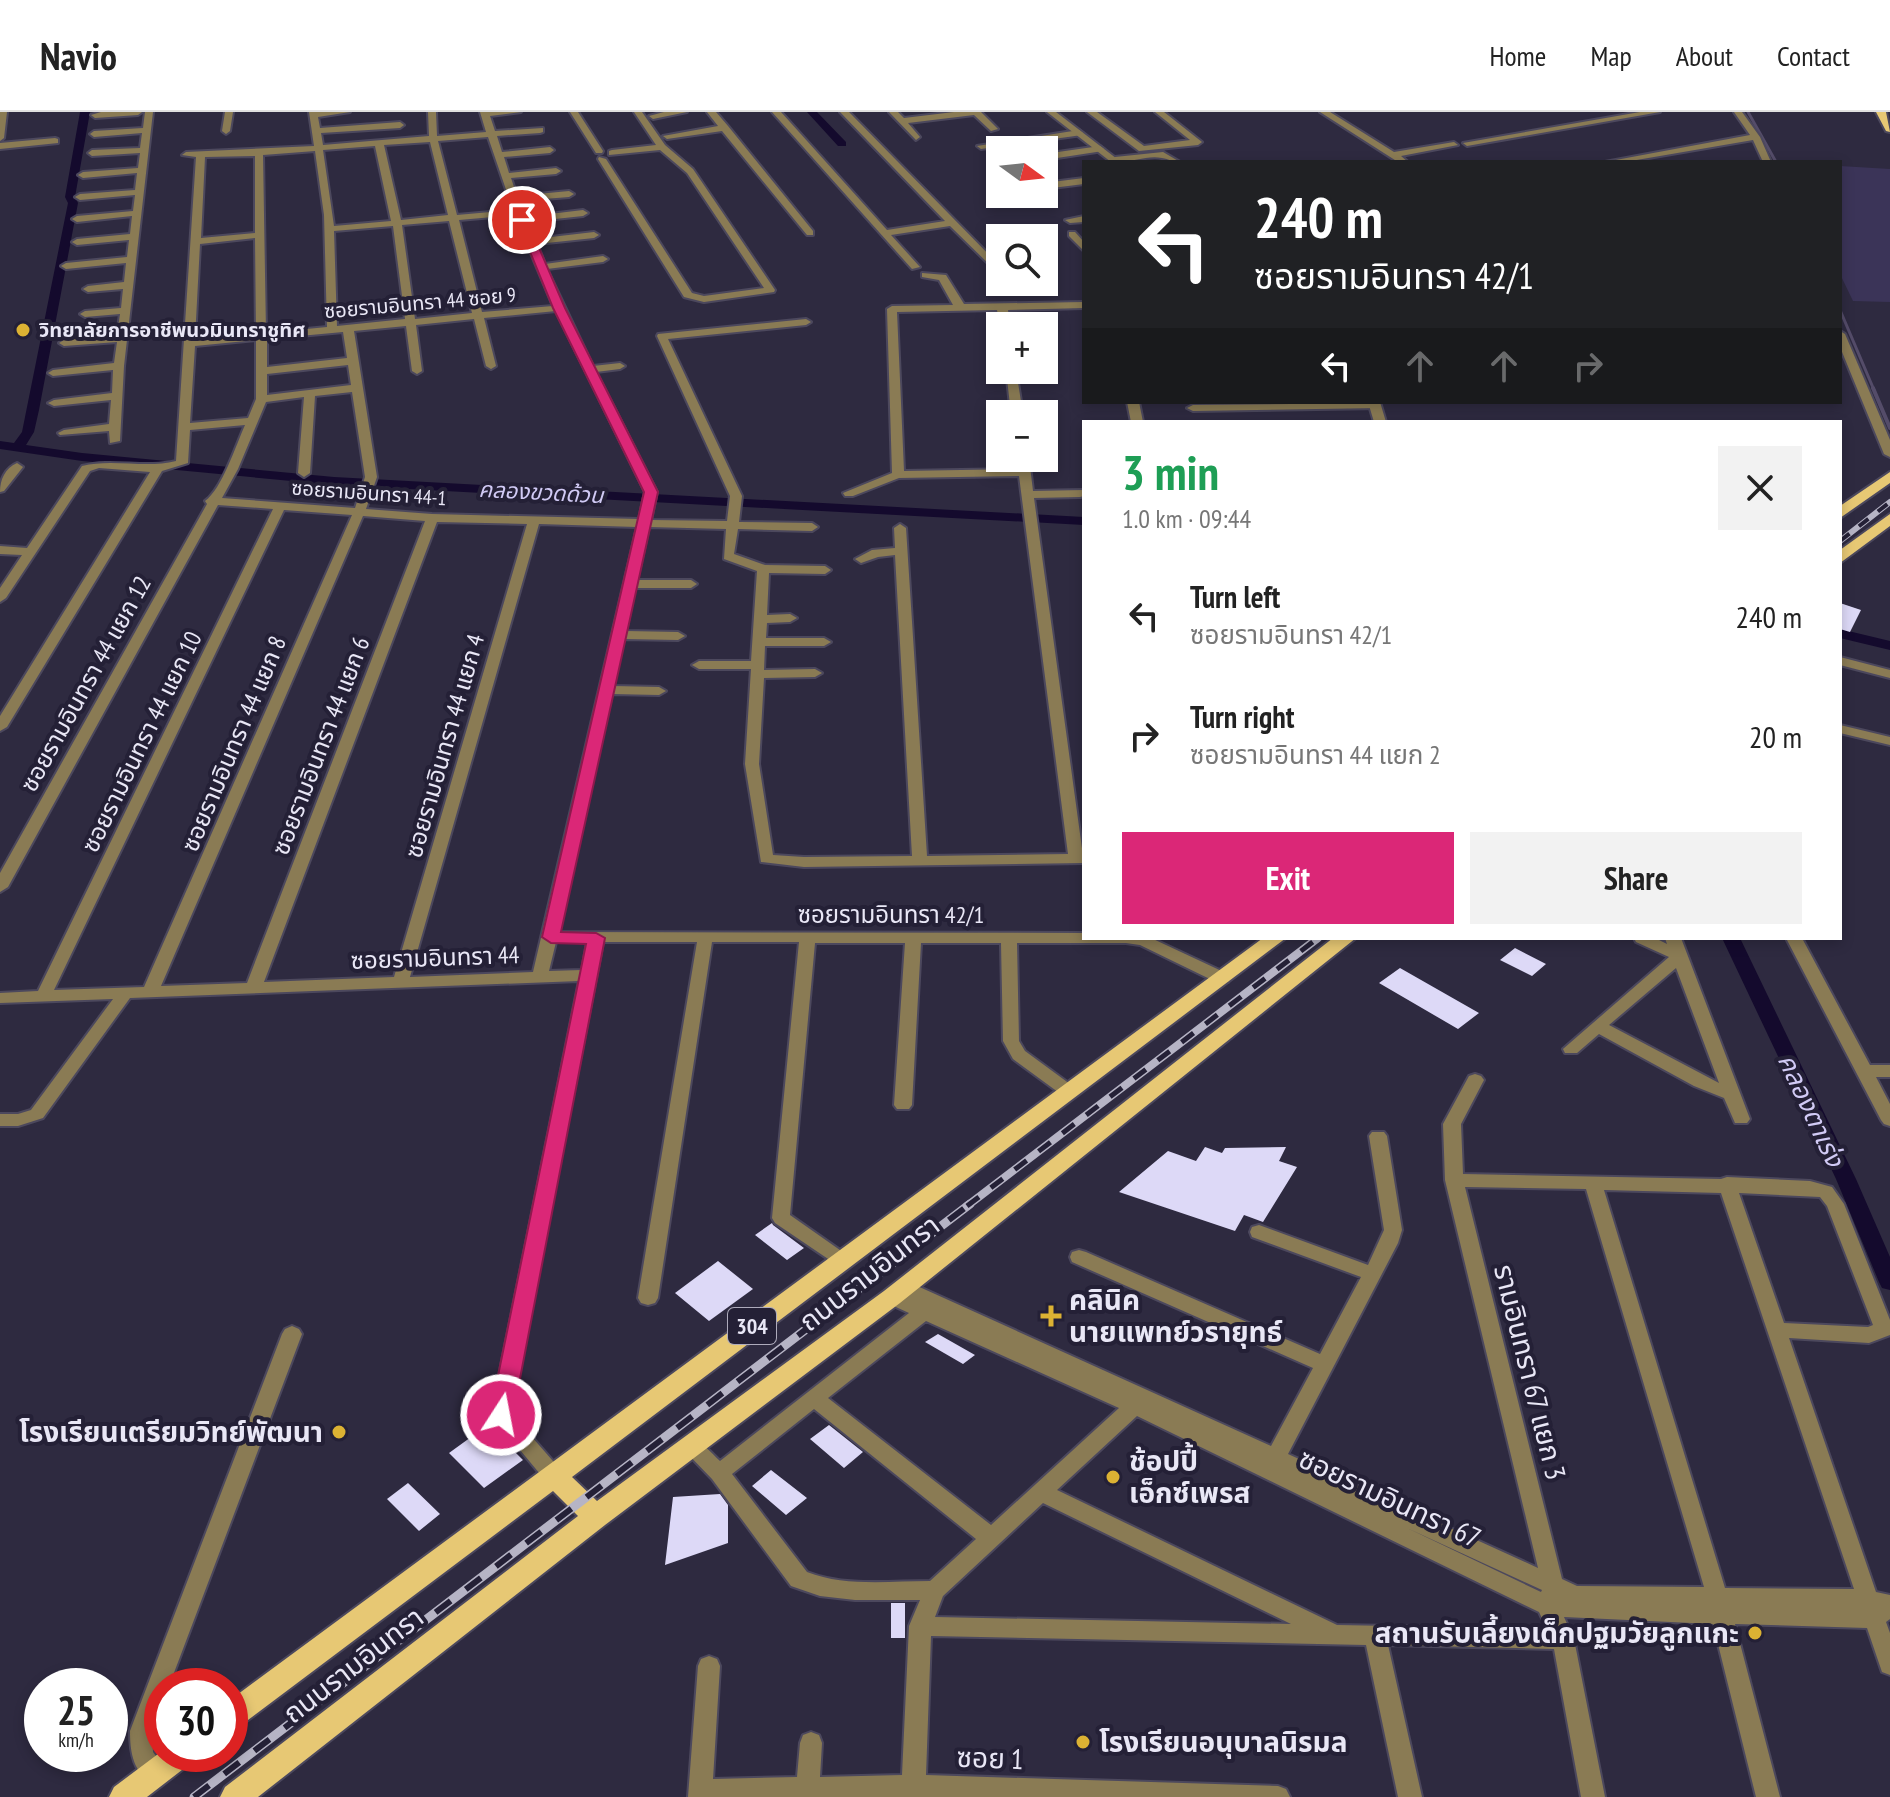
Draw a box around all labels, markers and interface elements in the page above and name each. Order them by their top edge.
text: Navio [40,31,117,80]
text: Home [1490,37,1546,74]
text: Map [1590,37,1632,74]
text: About [1676,37,1733,74]
text: Contact [1777,37,1850,74]
north arrow [986,136,1058,208]
map controls [986,136,1058,472]
text: 240 m [1254,181,1383,253]
pin [488,186,556,254]
icon: left [1122,192,1226,296]
icon: arrive [500,198,544,242]
button: search [986,224,1058,296]
text: ซอยรามอินทรา 42/1 [1254,252,1534,299]
street label: ซอยรามอินทรา 44 ซอย 9 [323,282,517,324]
button: + [986,312,1058,384]
place label: วิทยาลัยการอาชีพนวมินทราชูทิศ [39,317,305,343]
marker: วิทยาลัยการอาชีพนวมินทราชูทิศ [14,321,32,339]
icon: left [1314,344,1358,388]
icon: ahead [1398,344,1442,388]
icon: ahead [1482,344,1526,388]
icon: right [1566,344,1610,388]
button: − [986,400,1058,472]
text: 3 min [1122,441,1219,503]
button: close [1718,446,1802,530]
street label: ซอยรามอินทรา 44-1 [291,475,447,511]
water label: คลองขวดด้วน [478,475,606,509]
text: 1.0 km · 09:44 [1122,502,1251,535]
street label: ซอยรามอินทรา 44 แยก 12 [13,570,158,797]
text: Turn left [1190,577,1280,616]
icon: left [1122,594,1166,638]
text: 240 m [1736,597,1802,636]
text: ซอยรามอินทรา 42/1 [1190,618,1392,651]
street label: ซอยรามอินทรา 44 แยก 10 [75,626,209,857]
street label: ซอยรามอินทรา 44 แยก 4 [398,630,491,861]
street label: ซอยรามอินทรา 44 แยก 8 [174,631,293,856]
street label: ซอยรามอินทรา 44 แยก 6 [265,632,376,859]
text: Turn right [1190,697,1294,736]
icon: right [1122,714,1166,758]
text: 20 m [1749,717,1802,756]
text: ซอยรามอินทรา 44 แยก 2 [1190,738,1441,771]
button: Exit [1122,832,1454,924]
button: Share [1470,832,1802,924]
street label: ซอยรามอินทรา 42/1 [798,899,984,930]
street label: ซอยรามอินทรา 44 [350,939,520,976]
water label: คลองตาเร่ง [1771,1048,1852,1172]
street label: ถนนรามอินทรา [791,1206,947,1339]
street label: รามอินทรา 67 แยก 3 [1486,1260,1575,1483]
place label: คลินิค นายแพทย์วรายุทธ์ [1069,1281,1283,1350]
marker: คลินิค นายแพทย์วรายุทธ์ [1040,1305,1062,1327]
road number: 304 [728,1308,776,1344]
position arrow [459,1373,543,1457]
place label: โรงเรียนเตรียมวิทย์พัฒนา [19,1413,323,1450]
marker: โรงเรียนเตรียมวิทย์พัฒนา [330,1423,348,1441]
street label: ซอยรามอินทรา 67 [1293,1439,1487,1556]
place label: ช้อปปี้ เอ็กซ์เพรส [1129,1441,1250,1511]
marker: ช้อปปี้ เอ็กซ์เพรส [1104,1468,1122,1486]
street label: ถนนรามอินทรา [275,1598,431,1731]
place label: สถานรับเลี้ยงเด็กปฐมวัยลูกแกะ [1375,1613,1739,1651]
marker: สถานรับเลี้ยงเด็กปฐมวัยลูกแกะ [1746,1624,1764,1642]
speed limit sign: 30 [144,1668,248,1772]
text: 25 [57,1684,95,1736]
place label: โรงเรียนอนุบาลนิรมล [1099,1723,1347,1760]
text: km/h [58,1727,94,1753]
marker: โรงเรียนอนุบาลนิรมล [1074,1733,1092,1751]
street label: ซอย 1 [956,1738,1024,1777]

